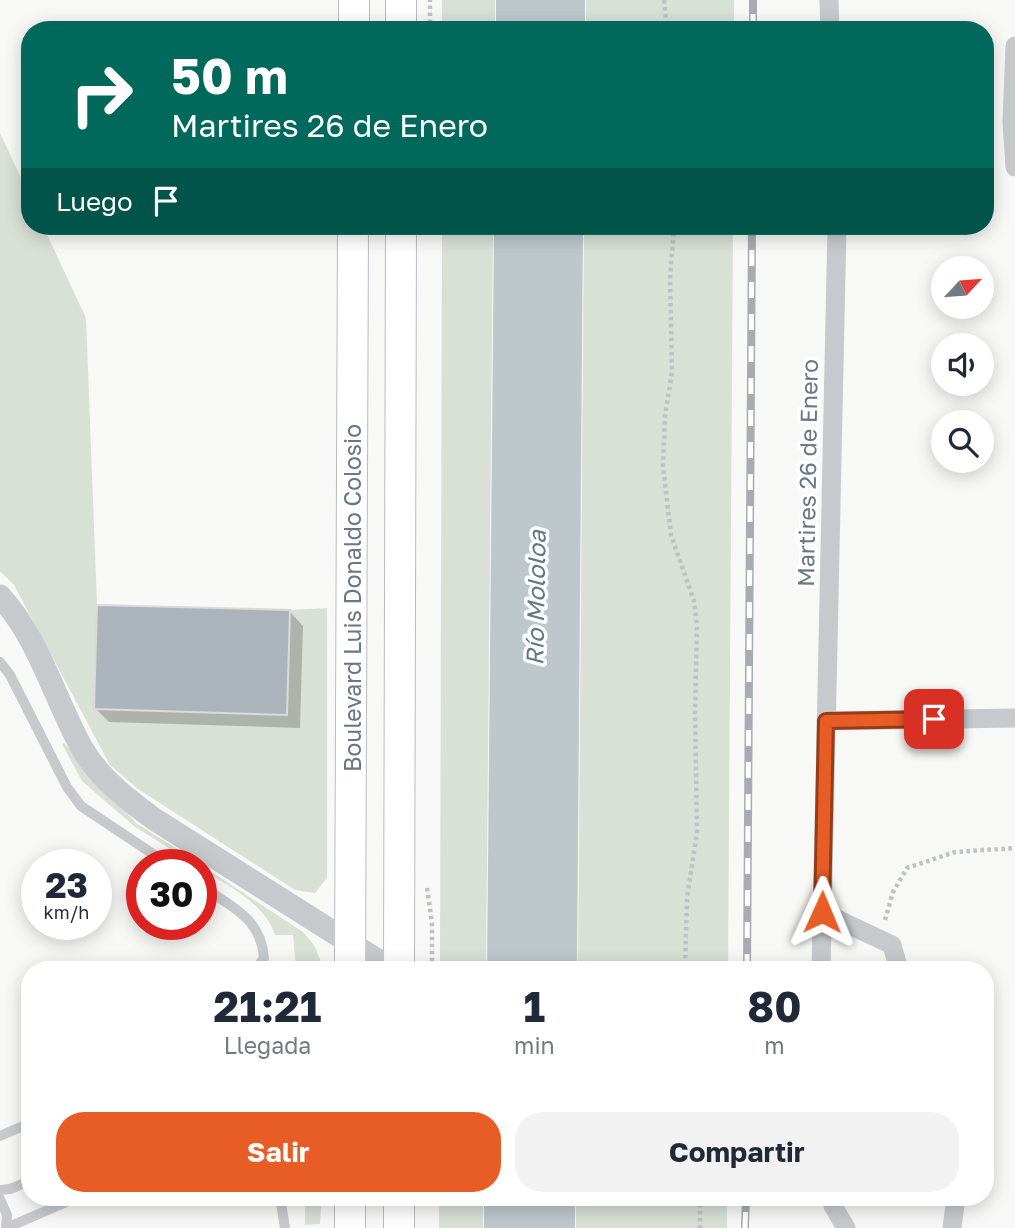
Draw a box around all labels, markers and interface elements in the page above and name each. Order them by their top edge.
text: 50 m [171,46,288,105]
icon: right [56,49,147,140]
text: Martires 26 de Enero [171,106,488,144]
icon: arrive [147,182,185,220]
text: Luego [56,186,133,217]
north arrow [931,256,994,318]
map controls [931,256,994,473]
button: sound [931,333,994,396]
street label: Martires 26 de Enero [791,359,823,587]
button: search [931,410,994,473]
street label: Boulevard Luis Donaldo Colosio [338,424,366,772]
water label: Río Mololoa [519,529,551,666]
pin [904,689,964,749]
icon: arrive [915,700,953,738]
speed limit sign: 30 [126,849,217,940]
text: 23 [45,864,88,906]
position arrow [785,875,859,949]
text: km/h [44,901,89,923]
text: 21:21 [214,981,322,1031]
text: 1 [524,981,545,1031]
text: 80 [747,981,801,1031]
text: Llegada [224,1031,311,1059]
text: min [514,1031,555,1059]
text: m [764,1031,785,1059]
button: Salir [56,1112,501,1192]
button: Compartir [515,1112,959,1192]

